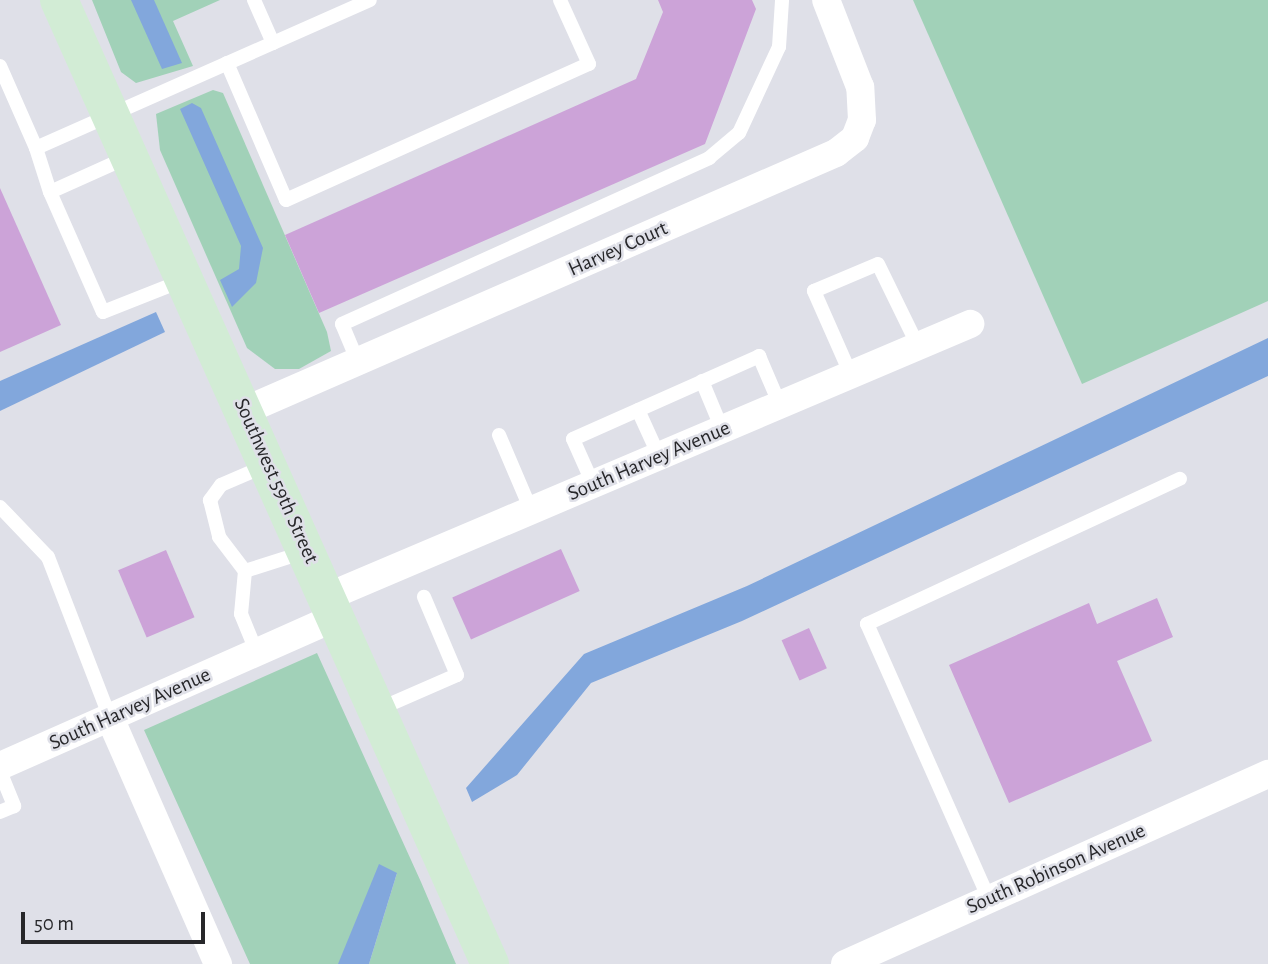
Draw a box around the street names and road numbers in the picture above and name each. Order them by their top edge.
street label: Harvey Court [564,216,672,282]
street label: Southwest 59th Street [228,394,324,568]
street label: South Harvey Avenue [564,415,734,507]
street label: South Harvey Avenue [45,662,215,756]
street label: South Robinson Avenue [963,818,1149,920]

